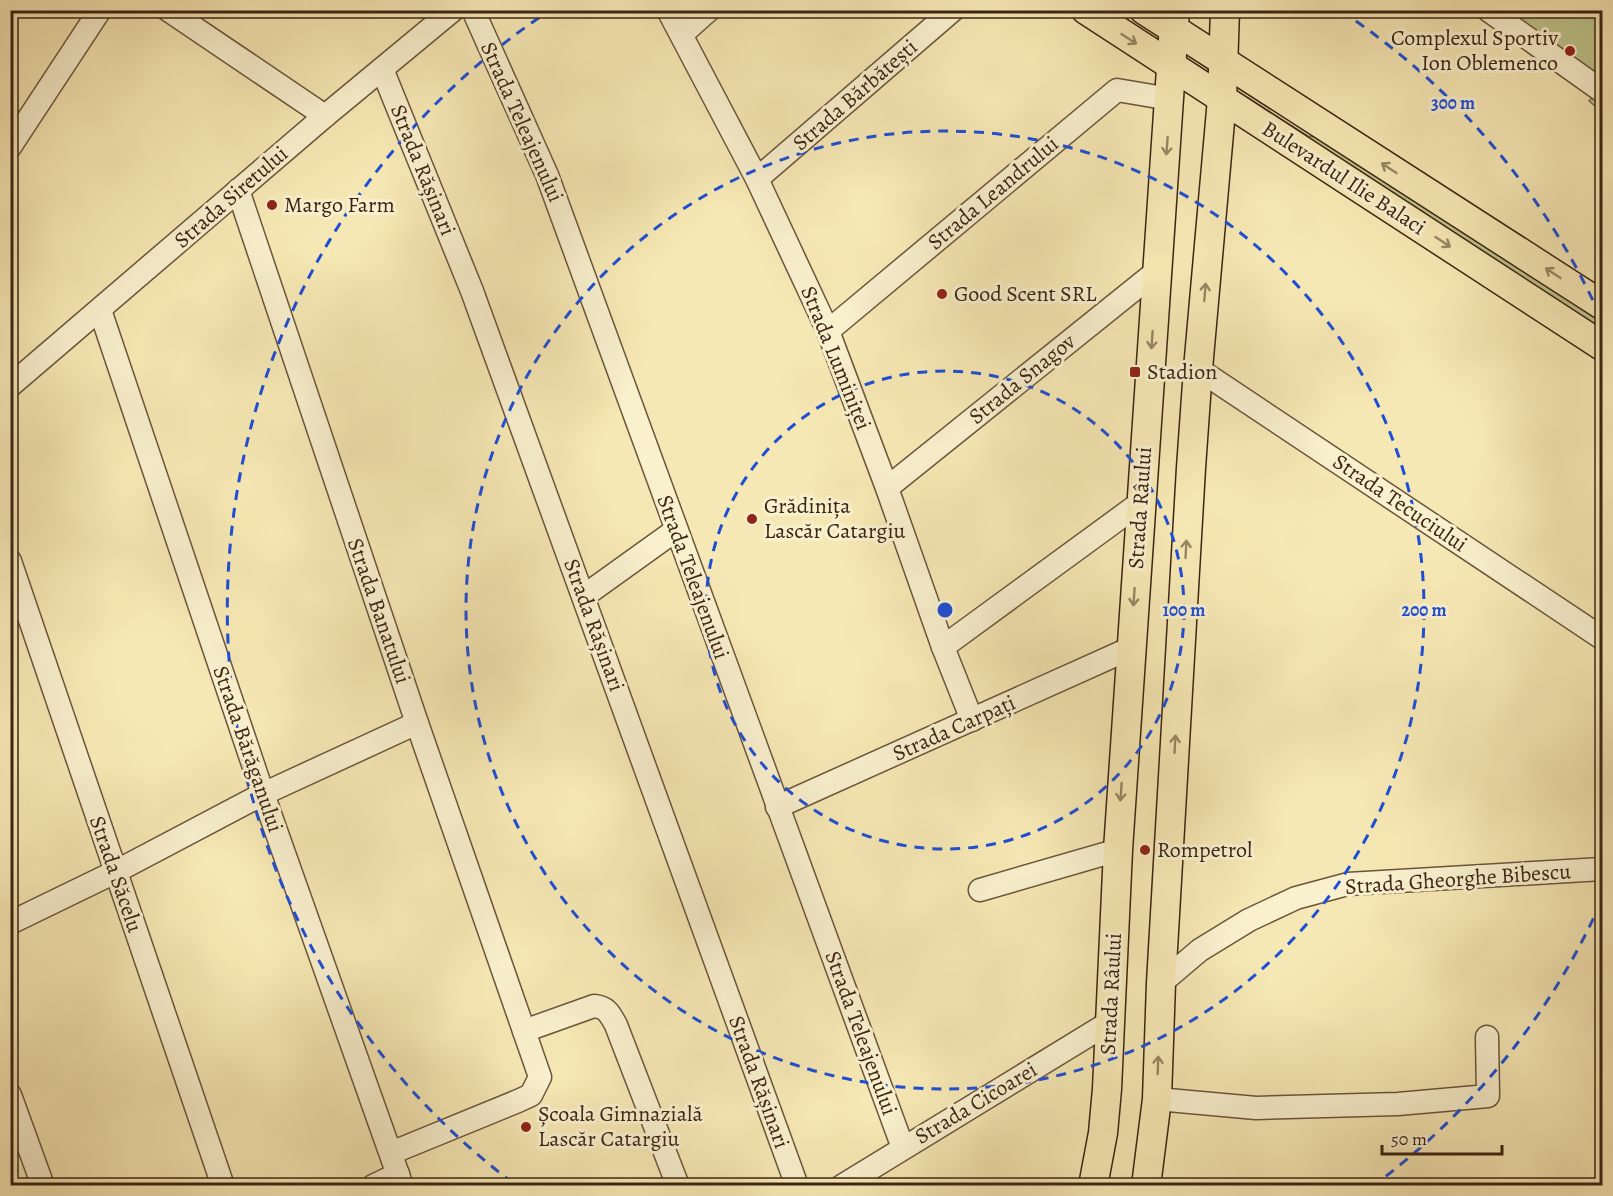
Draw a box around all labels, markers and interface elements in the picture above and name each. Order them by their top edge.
place label: Complexul Sportiv Ion Oblemenco [1391,23,1558,78]
street label: Strada Bărbătești [786,32,924,158]
one-way arrow [1120,33,1137,45]
street label: Strada Teleajenului [473,37,571,207]
marker: Complexul Sportiv Ion Oblemenco [1563,44,1577,58]
text: 300 m [1431,91,1475,115]
street label: Strada Rășinari [383,100,463,240]
street label: Bulevardul Ilie Balaci [1256,114,1432,242]
street label: Strada Leandrului [921,129,1065,257]
one-way arrow [1161,135,1172,155]
street label: Strada Siretului [168,139,294,255]
one-way arrow [1381,162,1398,174]
place label: Margo Farm [284,190,395,220]
marker: Margo Farm [265,198,279,212]
one-way arrow [1434,236,1451,248]
one-way arrow [1545,267,1562,279]
place label: Good Scent SRL [954,279,1097,309]
street label: Strada Luminiței [793,281,879,435]
one-way arrow [1200,283,1211,303]
marker: Good Scent SRL [935,287,949,301]
street label: Strada Snagov [962,327,1082,431]
one-way arrow [1146,330,1157,350]
place label: Stadion [1147,357,1217,387]
marker: Stadion [1128,365,1142,379]
street label: Strada Râului [1121,446,1159,570]
street label: Strada Tecuciului [1327,447,1473,559]
street label: Strada Teleajenului [649,491,737,663]
place label: Grădinița Lascăr Catargiu [764,491,906,546]
marker: Grădinița Lascăr Catargiu [745,512,759,526]
street label: Strada Banatului [340,534,418,688]
one-way arrow [1181,540,1192,560]
street label: Strada Rășinari [556,555,632,695]
one-way arrow [1128,587,1139,607]
text: 100 m [1163,598,1205,622]
text: 200 m [1401,598,1447,622]
centre of rings [935,600,955,620]
street label: Strada Bărăganului [205,662,291,836]
street label: Strada Carpați [888,688,1020,768]
one-way arrow [1170,735,1181,755]
one-way arrow [1116,782,1127,801]
street label: Strada Săcelu [82,812,150,936]
place label: Rompetrol [1157,835,1252,865]
marker: Rompetrol [1138,843,1152,857]
street label: Strada Gheorghe Bibescu [1344,856,1572,902]
street label: Strada Râului [1093,932,1129,1056]
street label: Strada Teleajenului [817,947,905,1119]
street label: Strada Rășinari [721,1012,797,1152]
street label: Strada Cicoarei [909,1055,1043,1151]
one-way arrow [1153,1055,1164,1075]
place label: Școala Gimnazială Lascăr Catargiu [538,1099,703,1154]
scale bar [1382,1118,1502,1156]
marker: Școala Gimnazială Lascăr Catargiu [519,1120,533,1134]
text: 50 m [1391,1127,1427,1151]

